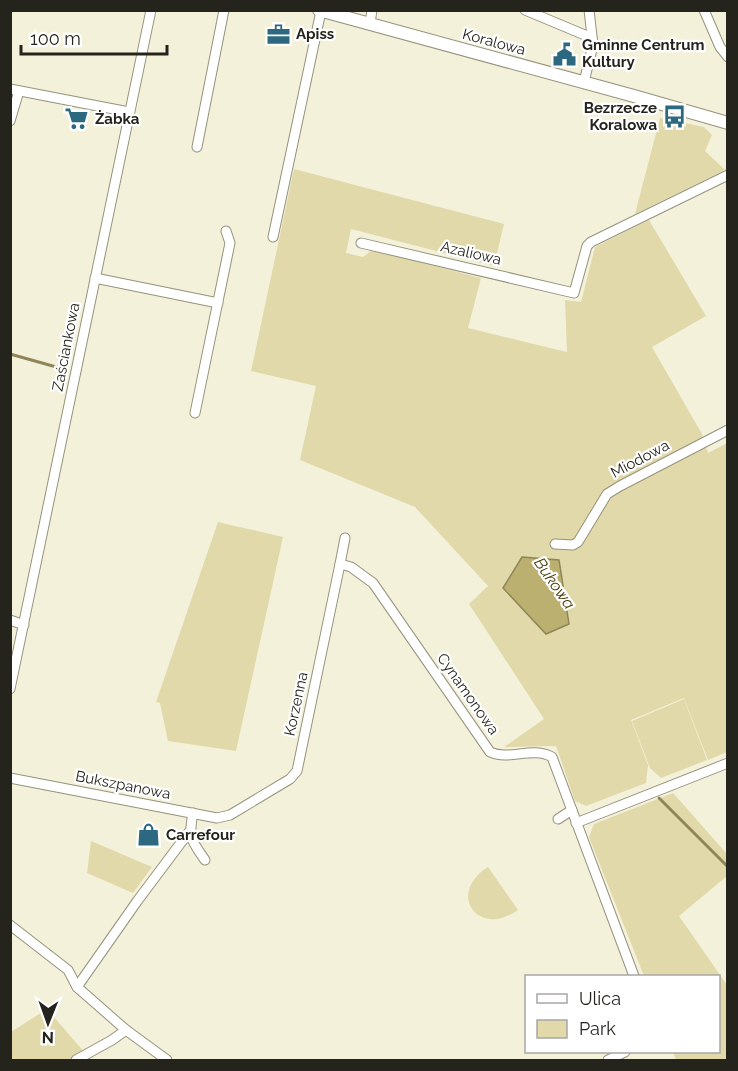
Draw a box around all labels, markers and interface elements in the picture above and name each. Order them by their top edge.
scale bar [21,18,166,56]
office icon: Apiss [265,21,291,47]
place label: Apiss [296,25,334,43]
street label: Koralowa [461,25,527,59]
text: 100 m [30,28,81,49]
place label: Gminne Centrum Kultury [582,36,704,71]
public building icon: Gminne Centrum Kultury [551,41,577,67]
place label: Bezrzecze Koralowa [584,99,657,134]
bus stop icon: Bezrzecze Koralowa [662,104,688,130]
supermarket icon: Żabka [64,106,90,132]
place label: Żabka [95,110,140,128]
street label: Azaliowa [439,237,503,269]
street label: Zaściankowa [49,301,83,393]
street label: Miodowa [608,436,672,482]
water label: Bukowa [530,554,579,613]
street label: Cynamonowa [433,650,503,738]
street label: Korzenna [280,670,312,738]
street label: Bukszpanowa [74,767,172,803]
shop icon: Carrefour [135,822,161,848]
place label: Carrefour [166,826,235,844]
legend [525,975,720,1053]
text: Ulica [579,988,621,1009]
north arrow [18,993,78,1053]
text: Park [579,1018,616,1039]
text: N [41,1028,54,1047]

